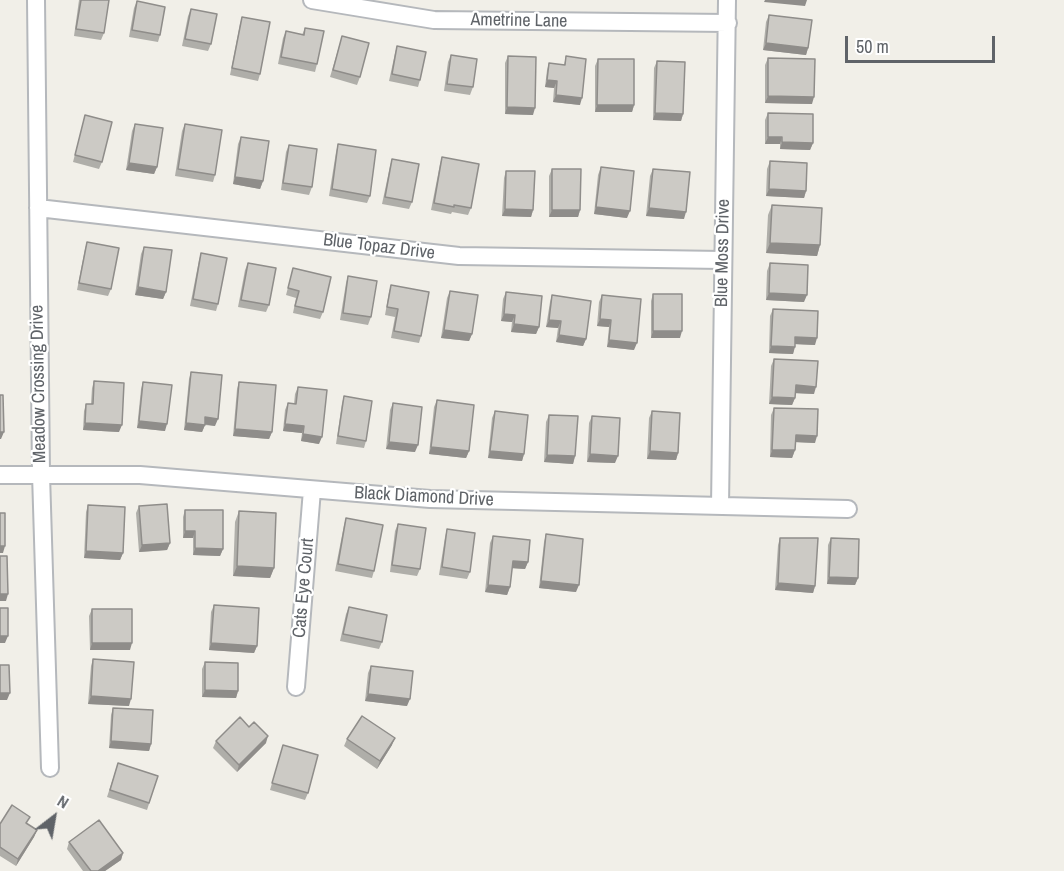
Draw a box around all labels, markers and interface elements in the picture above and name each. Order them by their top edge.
street label: Ametrine Lane [470,9,568,33]
scale bar [848,24,998,62]
text: 50 m [856,34,889,59]
street label: Blue Moss Drive [711,199,735,307]
street label: Blue Topaz Drive [322,229,436,265]
street label: Meadow Crossing Drive [27,305,51,463]
street label: Black Diamond Drive [354,483,494,511]
street label: Cats Eye Court [289,537,319,639]
north arrow [24,787,84,847]
text: N [54,790,73,813]

